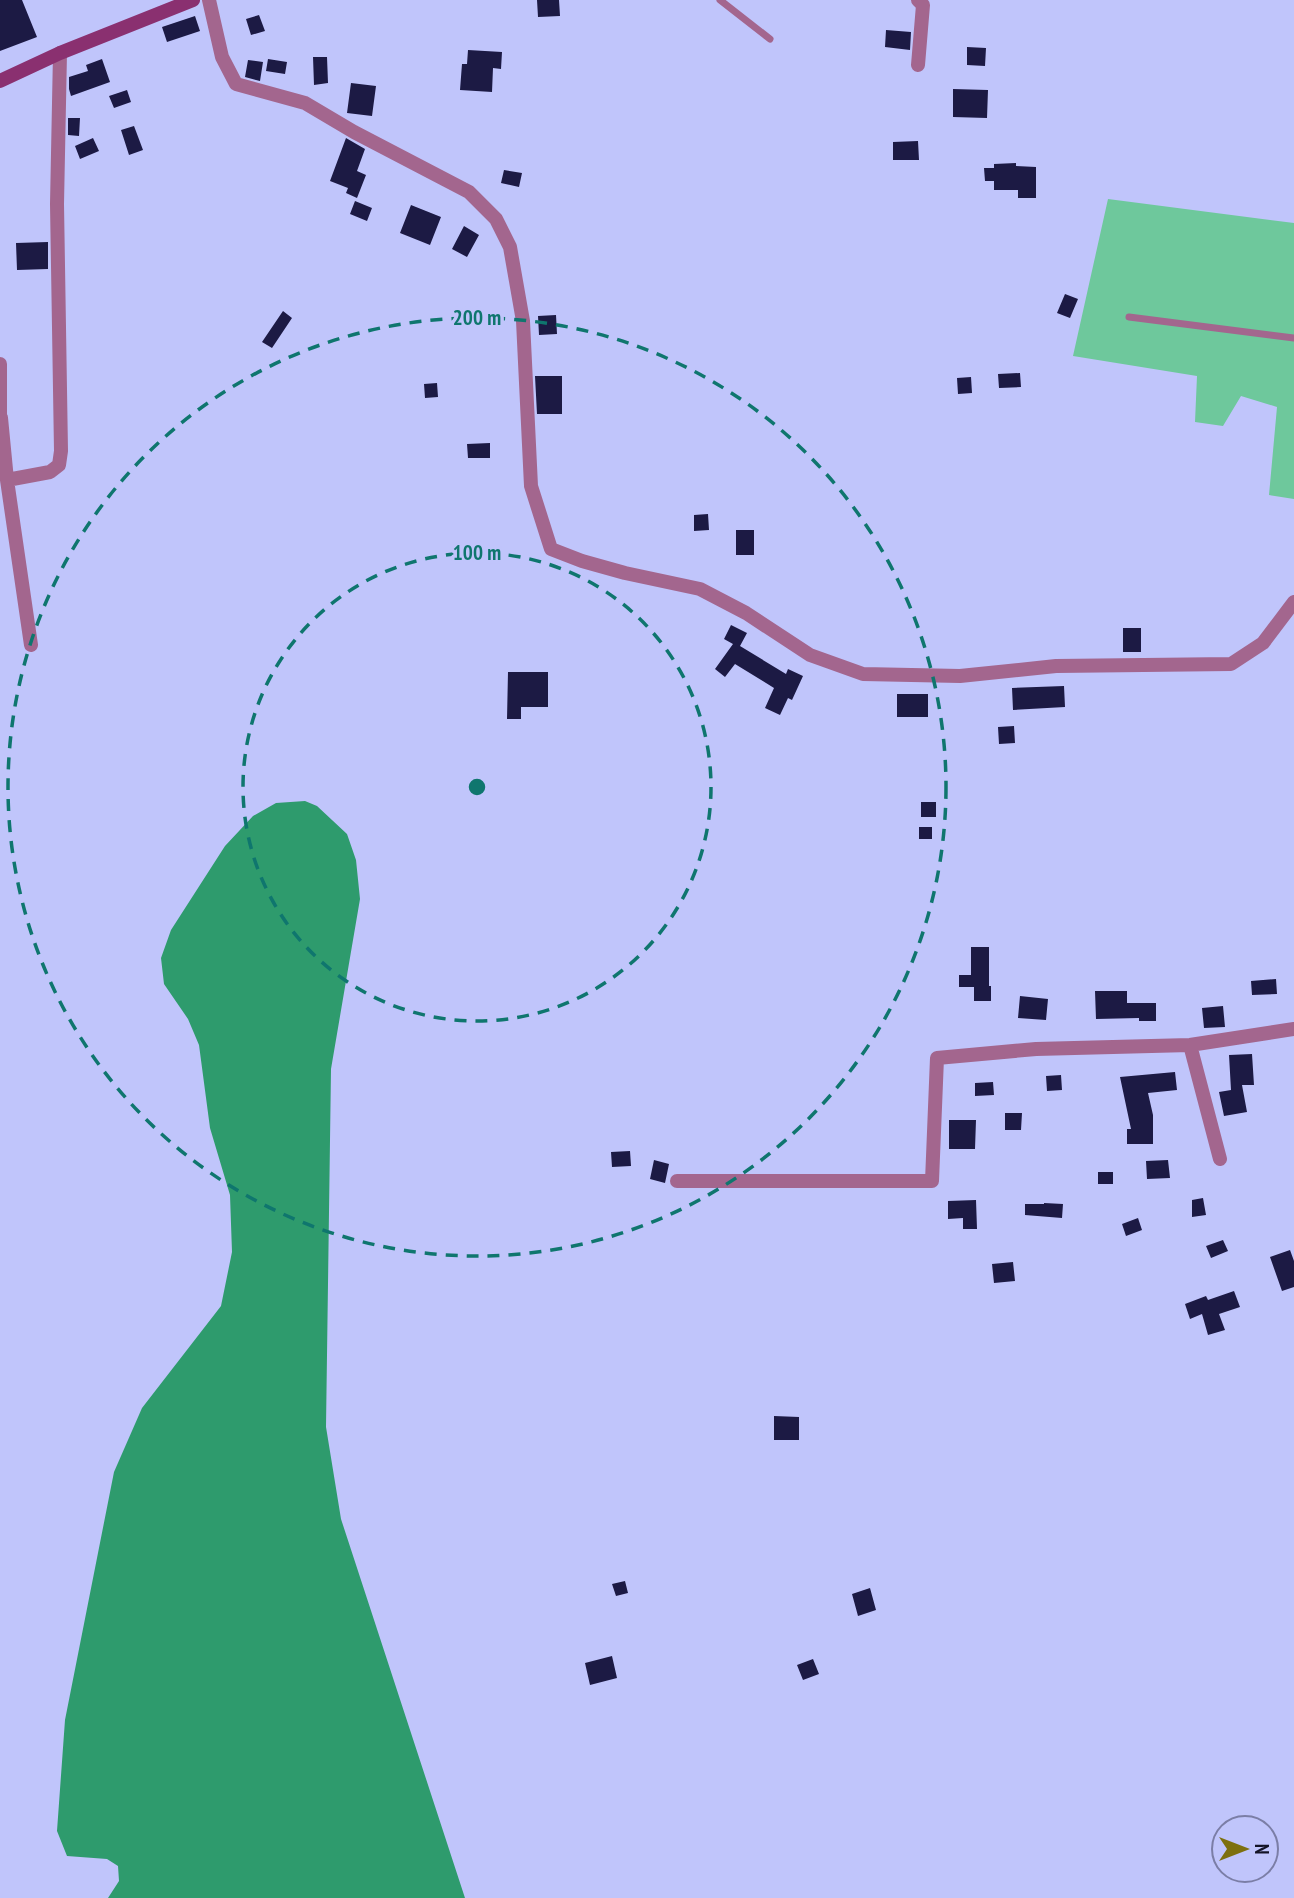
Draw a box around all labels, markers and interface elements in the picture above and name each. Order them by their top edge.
text: 200 m [453,304,501,331]
text: 100 m [453,539,501,566]
centre of rings [465,775,489,799]
north arrow [1210,1814,1280,1884]
text: N [1250,1844,1274,1854]

